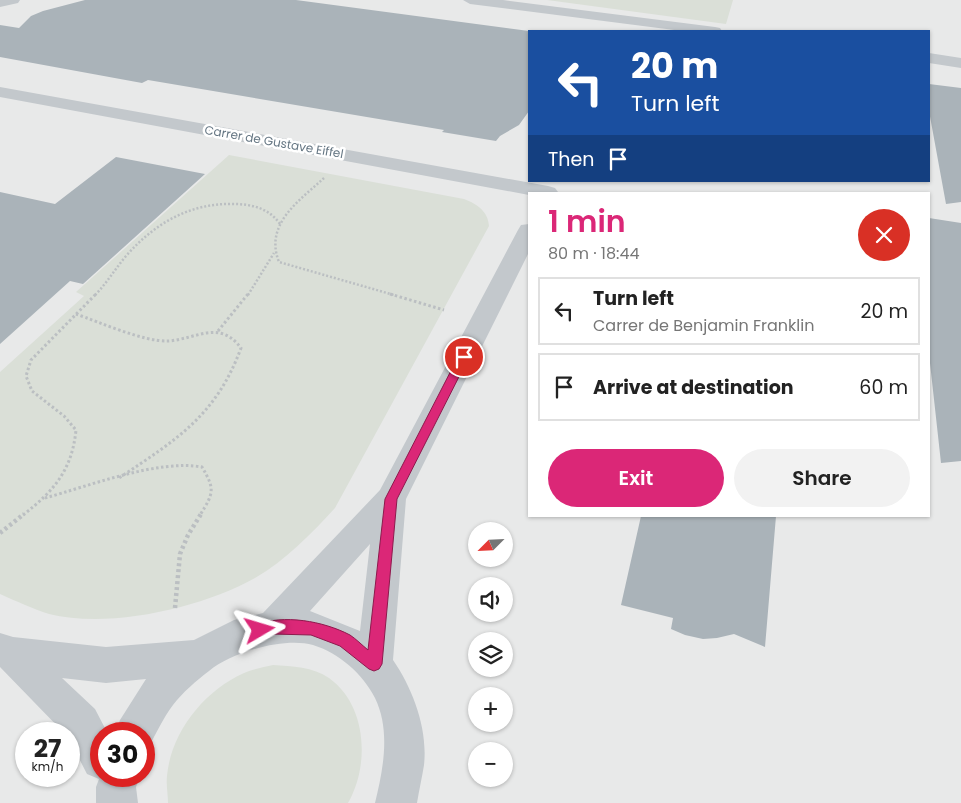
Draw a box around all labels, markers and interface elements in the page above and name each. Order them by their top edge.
text: 20 m [631,41,718,90]
icon: left [548,50,613,115]
text: Turn left [631,88,719,119]
street label: Carrer de Gustave Eiffel [203,121,345,162]
icon: arrive [604,145,632,173]
text: Then [548,146,594,173]
text: 1 min [548,200,626,243]
button: close [858,209,910,261]
text: 80 m · 18:44 [548,242,640,265]
text: Turn left [593,285,674,312]
icon: left [550,297,578,325]
text: 20 m [860,298,908,325]
text: Carrer de Benjamin Franklin [593,314,814,337]
pin [443,336,485,378]
icon: arrive [450,343,478,371]
icon: arrive [550,373,578,401]
text: Arrive at destination [593,374,794,401]
text: 60 m [859,374,908,401]
button: Exit [548,449,724,507]
button: Share [734,449,910,507]
north arrow [468,522,512,568]
map controls [468,522,513,787]
button: sound [468,577,513,622]
position arrow [233,603,285,655]
button: layers [468,632,513,677]
button: + [468,687,513,732]
speed limit sign: 30 [90,722,155,787]
text: 27 [34,731,61,766]
button: − [468,742,513,787]
text: km/h [32,758,63,775]

